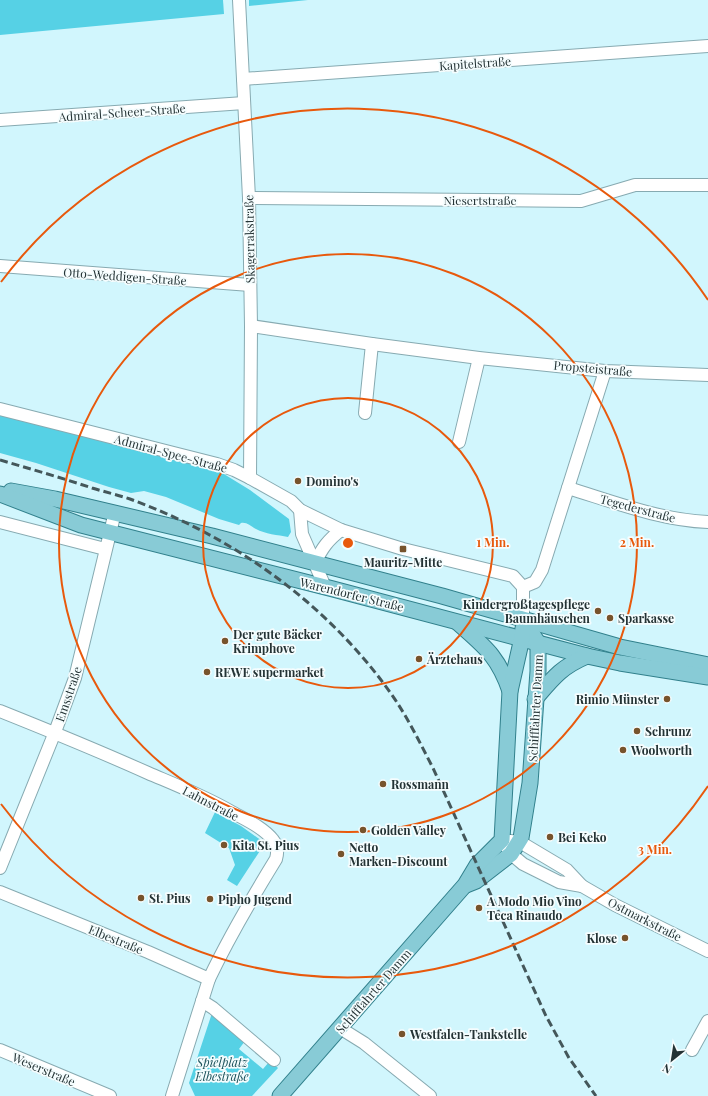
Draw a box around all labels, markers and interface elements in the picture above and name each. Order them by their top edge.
street label: Kapitelstraße [438,53,512,73]
street label: Admiral-Scheer-Straße [57,100,186,124]
street label: Niesertstraße [444,192,516,208]
street label: Skagerrakstraße [240,195,258,283]
street label: Otto-Weddigen-Straße [63,264,187,288]
street label: Propsteistraße [553,357,633,379]
street label: Admiral-Spee-Straße [112,430,229,476]
place label: Domino's [306,473,359,489]
marker: Domino's [293,476,303,486]
street label: Tegederstraße [598,490,678,526]
text: 1 Min. [477,534,509,550]
text: 2 Min. [620,534,654,550]
centre of rings [341,536,355,550]
marker: Mauritz-Mitte [398,544,408,554]
place label: Mauritz-Mitte [364,554,442,570]
street label: Warendorfer Straße [297,573,406,615]
place label: Kindergroßtagespflege Baumhäuschen [463,596,591,626]
marker: Kindergroßtagespflege Baumhäuschen [593,606,603,616]
place label: Sparkasse [618,610,674,626]
marker: Sparkasse [605,613,615,623]
place label: Der gute Bäcker Krimphove [233,626,322,656]
marker: Der gute Bäcker Krimphove [220,636,230,646]
place label: Ärztehaus [426,651,483,667]
marker: Ärztehaus [414,654,424,664]
street label: Schifffahrter Damm [524,654,546,762]
street label: Emsstraße [51,664,85,724]
place label: REWE supermarket [215,664,325,680]
marker: REWE supermarket [202,667,212,677]
place label: Rimio Münster [576,691,659,707]
marker: Rimio Münster [662,694,672,704]
place label: Schrunz [645,723,692,739]
marker: Schrunz [632,726,642,736]
place label: Woolworth [630,742,693,758]
marker: Woolworth [618,745,628,755]
place label: Rossmann [391,776,450,792]
marker: Rossmann [378,779,388,789]
street label: Lahnstraße [180,782,242,824]
place label: Golden Valley [371,822,447,838]
marker: Golden Valley [358,825,368,835]
place label: Bei Keko [558,829,607,845]
marker: Bei Keko [545,832,555,842]
place label: Kita St. Pius [232,837,300,853]
place label: Netto Marken-Discount [349,839,448,869]
marker: Kita St. Pius [219,840,229,850]
text: 3 Min. [638,841,672,857]
marker: Netto Marken-Discount [336,849,346,859]
place label: St. Pius [149,890,191,906]
place label: Pipho Jugend [218,891,292,907]
marker: St. Pius [136,893,146,903]
place label: A Modo Mio Vino Teca Rinaudo [486,893,582,923]
marker: Pipho Jugend [205,894,215,904]
street label: Ostmarkstraße [605,894,685,944]
marker: A Modo Mio Vino Teca Rinaudo [474,903,484,913]
street label: Elbestraße [86,921,146,957]
place label: Klose [586,930,617,946]
marker: Klose [620,933,630,943]
street label: Schifffahrter Damm [332,945,414,1037]
place label: Westfalen-Tankstelle [409,1026,527,1042]
marker: Westfalen-Tankstelle [397,1029,407,1039]
north arrow [652,1040,692,1080]
street label: Weserstraße [9,1048,78,1089]
park label: Spielplatz Elbestraße [194,1054,249,1084]
text: N [660,1061,674,1078]

